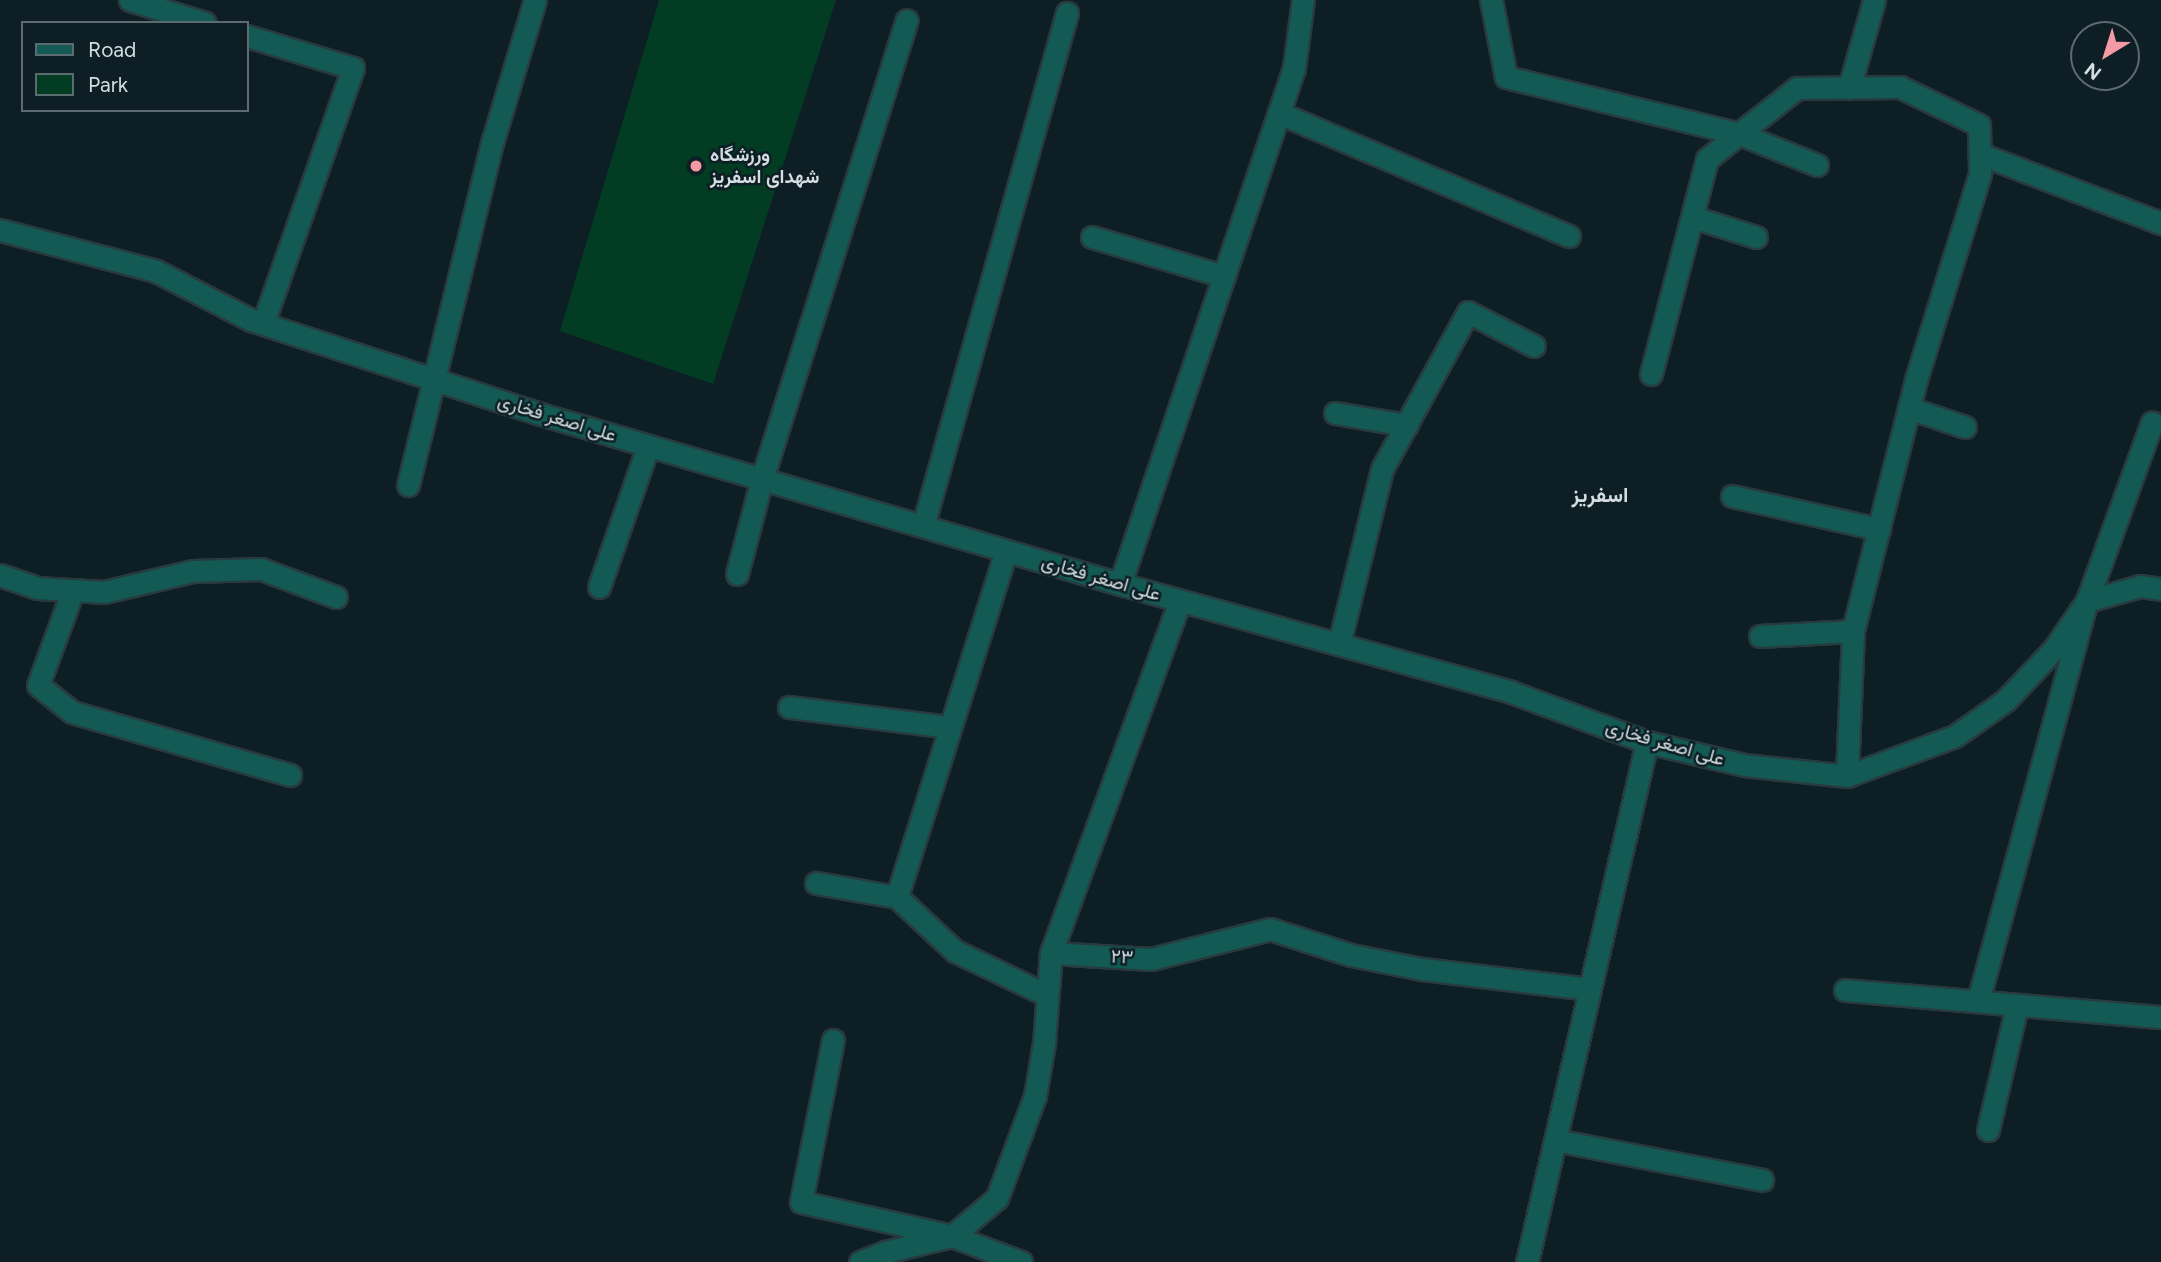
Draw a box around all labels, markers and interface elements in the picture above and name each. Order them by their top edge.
legend [21,21,248,112]
north arrow [2070,21,2140,91]
text: Road [88,37,136,62]
text: N [2080,58,2106,85]
text: Park [88,72,128,97]
place label: ورزشگاه شهدای اسفریز [710,144,819,188]
marker: ورزشگاه شهدای اسفریز [688,158,704,174]
street label: علی اصغر فخاری [495,389,619,447]
district label: اسفریز [1572,482,1628,508]
street label: علی اصغر فخاری [1039,550,1163,606]
street label: علی اصغر فخاری [1603,715,1727,771]
street label: ۲۳ [1110,945,1134,969]

